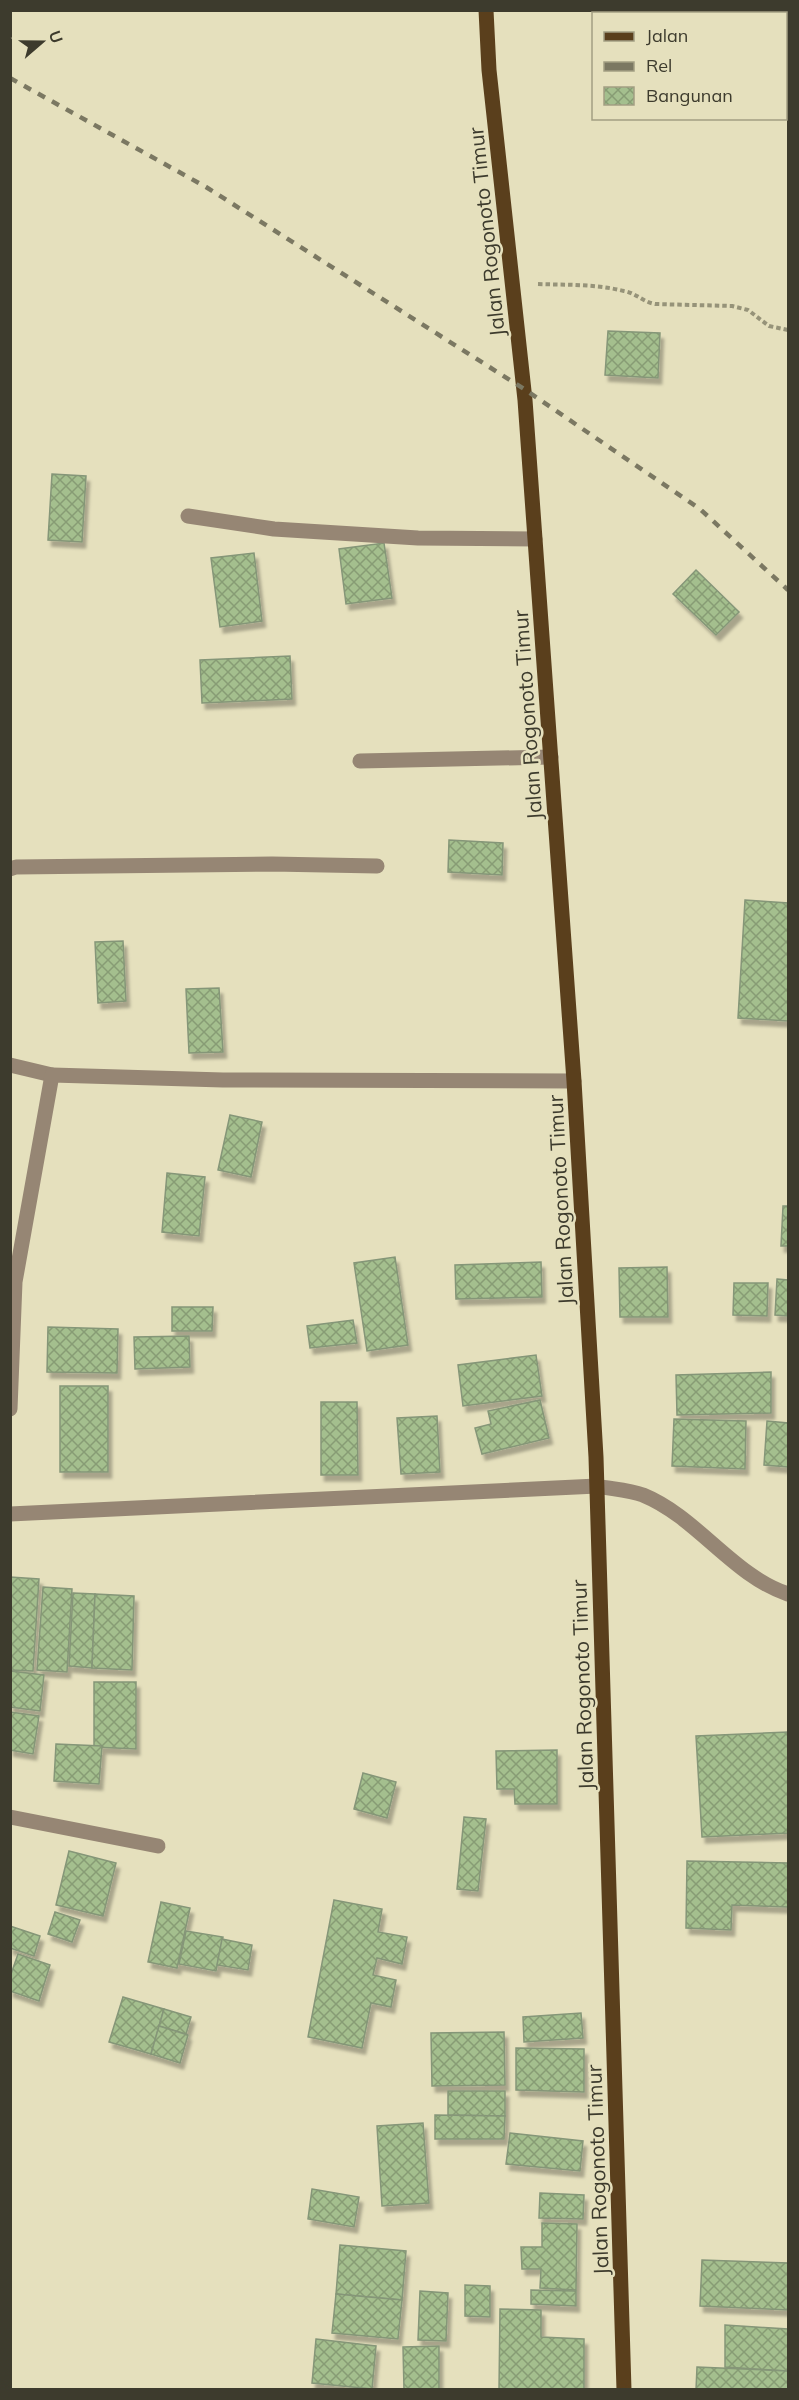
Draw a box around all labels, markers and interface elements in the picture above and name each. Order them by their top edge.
north arrow [12,12,72,72]
legend [592,12,787,120]
text: Jalan [646,24,688,47]
text: U [45,28,68,46]
text: Rel [646,54,672,77]
text: Bangunan [646,84,733,107]
street label: Jalan Rogonoto Timur [462,126,510,338]
street label: Jalan Rogonoto Timur [507,609,547,821]
street label: Jalan Rogonoto Timur [541,1094,578,1306]
street label: Jalan Rogonoto Timur [565,1579,599,1791]
street label: Jalan Rogonoto Timur [580,2064,614,2276]

